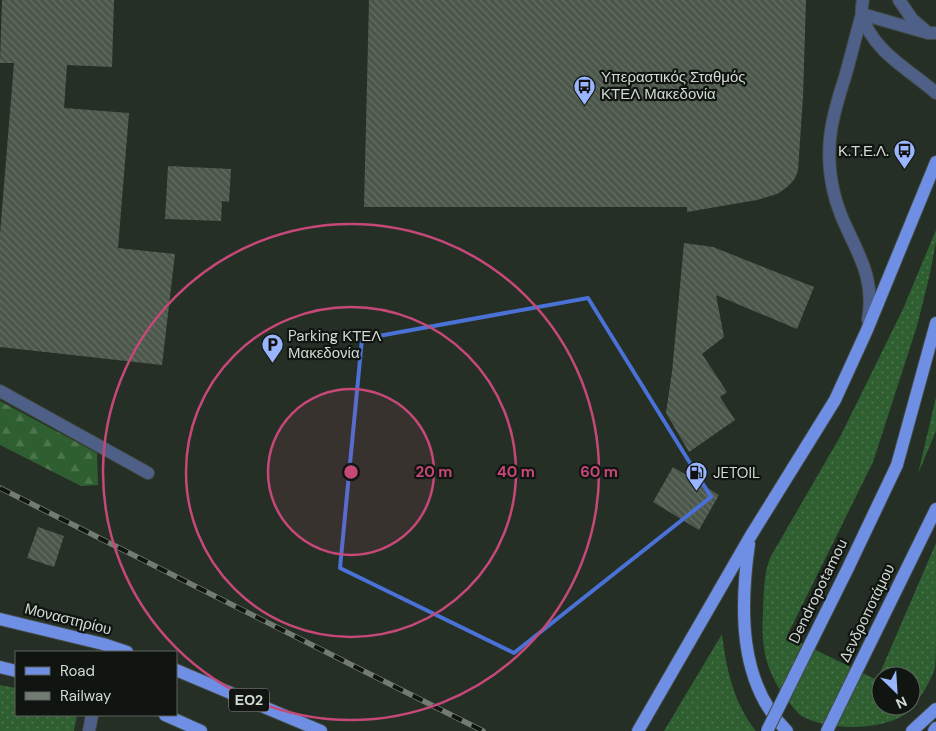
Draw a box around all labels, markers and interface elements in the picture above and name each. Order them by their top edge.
place label: Υπεραστικός Σταθμός ΚΤΕΛ Μακεδονία [601,67,745,104]
bus stop icon: Υπεραστικός Σταθμός ΚΤΕΛ Μακεδονία [573,74,597,105]
bus stop icon: Κ.Τ.Ε.Λ. [893,139,917,170]
place label: Κ.Τ.Ε.Λ. [838,141,889,161]
place label: Parking ΚΤΕΛ Μακεδονία [288,326,381,363]
parking icon: Parking ΚΤΕΛ Μακεδονία [260,333,284,364]
fuel station icon: JETOIL [685,461,709,492]
text: 20 m [416,462,452,482]
text: 40 m [497,462,535,482]
text: 60 m [580,462,618,482]
centre of rings [342,463,360,481]
place label: JETOIL [713,463,760,483]
street label: Dendropotamou [784,535,852,647]
street label: Δενδροποτάμου [835,561,899,665]
street label: Μοναστηρίου [22,599,114,639]
legend [15,651,178,716]
text: Road [60,661,95,681]
north arrow [871,666,921,716]
text: Railway [60,686,112,706]
road number: ΕΟ2 [229,688,269,712]
text: N [893,692,910,713]

